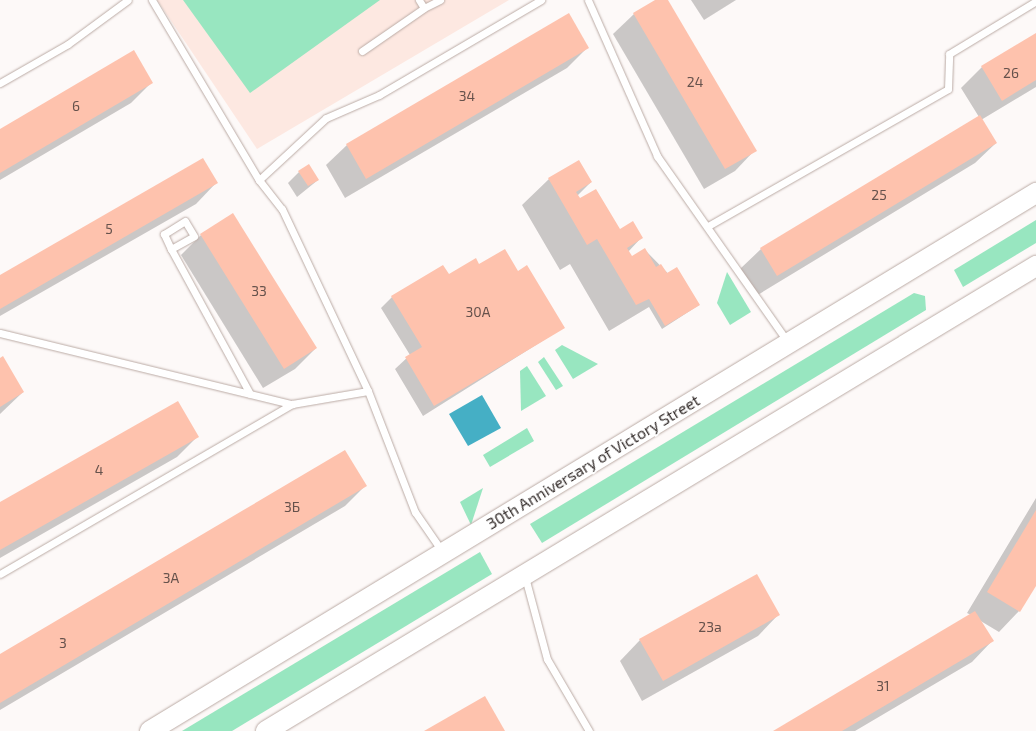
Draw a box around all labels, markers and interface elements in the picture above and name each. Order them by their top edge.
house number: 26 [1003,65,1019,81]
house number: 24 [687,74,703,90]
house number: 34 [459,88,475,104]
house number: 6 [72,98,80,114]
house number: 25 [871,187,887,203]
house number: 5 [105,221,113,237]
house number: 33 [251,283,267,299]
house number: 30А [466,304,490,320]
street label: 30th Anniversary of Victory Street [482,390,704,534]
house number: 4 [95,462,103,478]
house number: 3Б [284,499,300,515]
house number: 3А [163,570,179,586]
house number: 23а [698,619,722,635]
house number: 3 [59,635,67,651]
house number: 31 [876,678,890,694]

